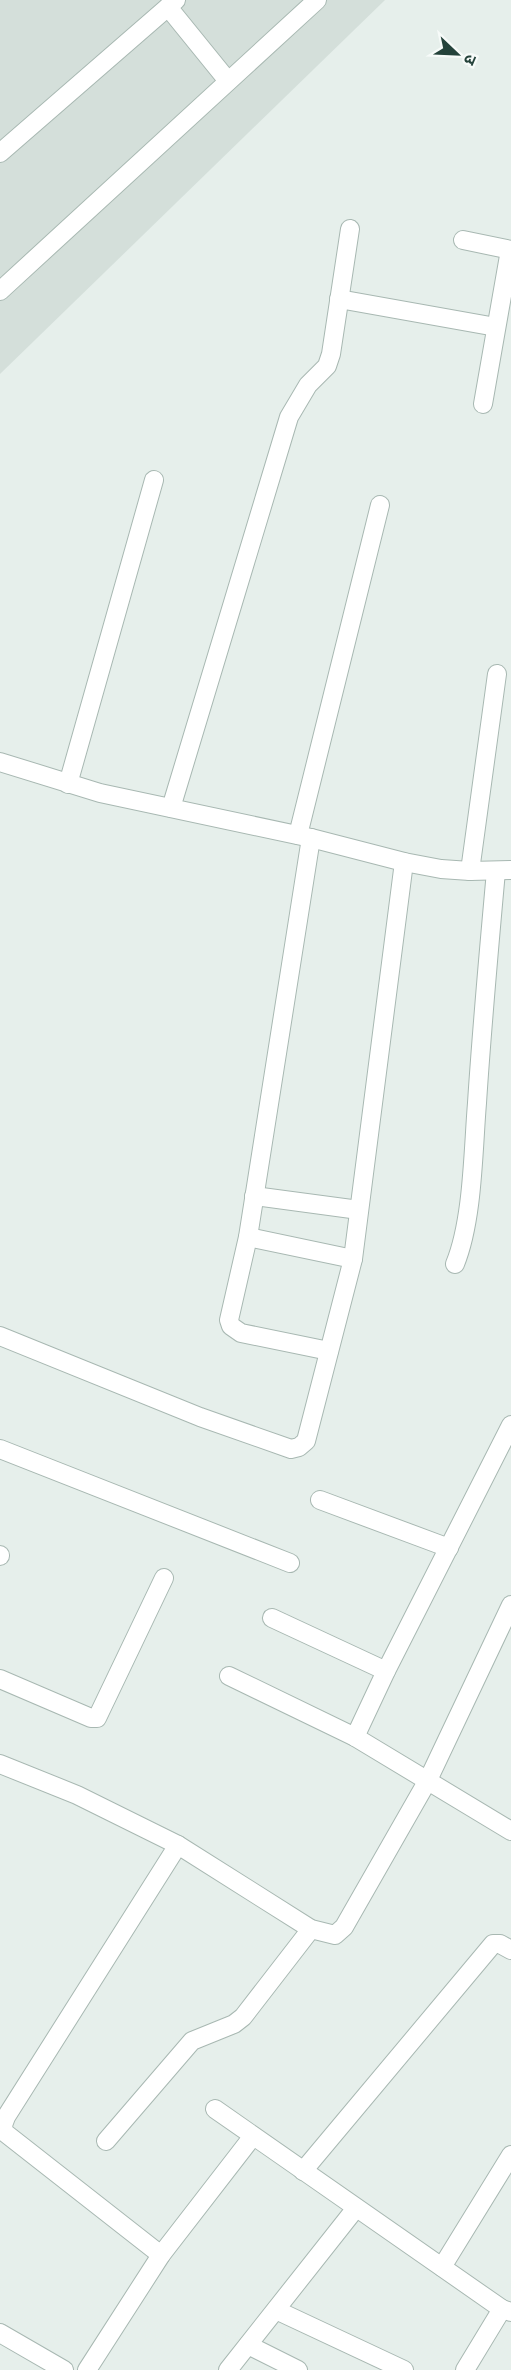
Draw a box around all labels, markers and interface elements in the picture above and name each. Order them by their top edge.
north arrow [427,24,487,84]
text: उ [460,52,481,68]

